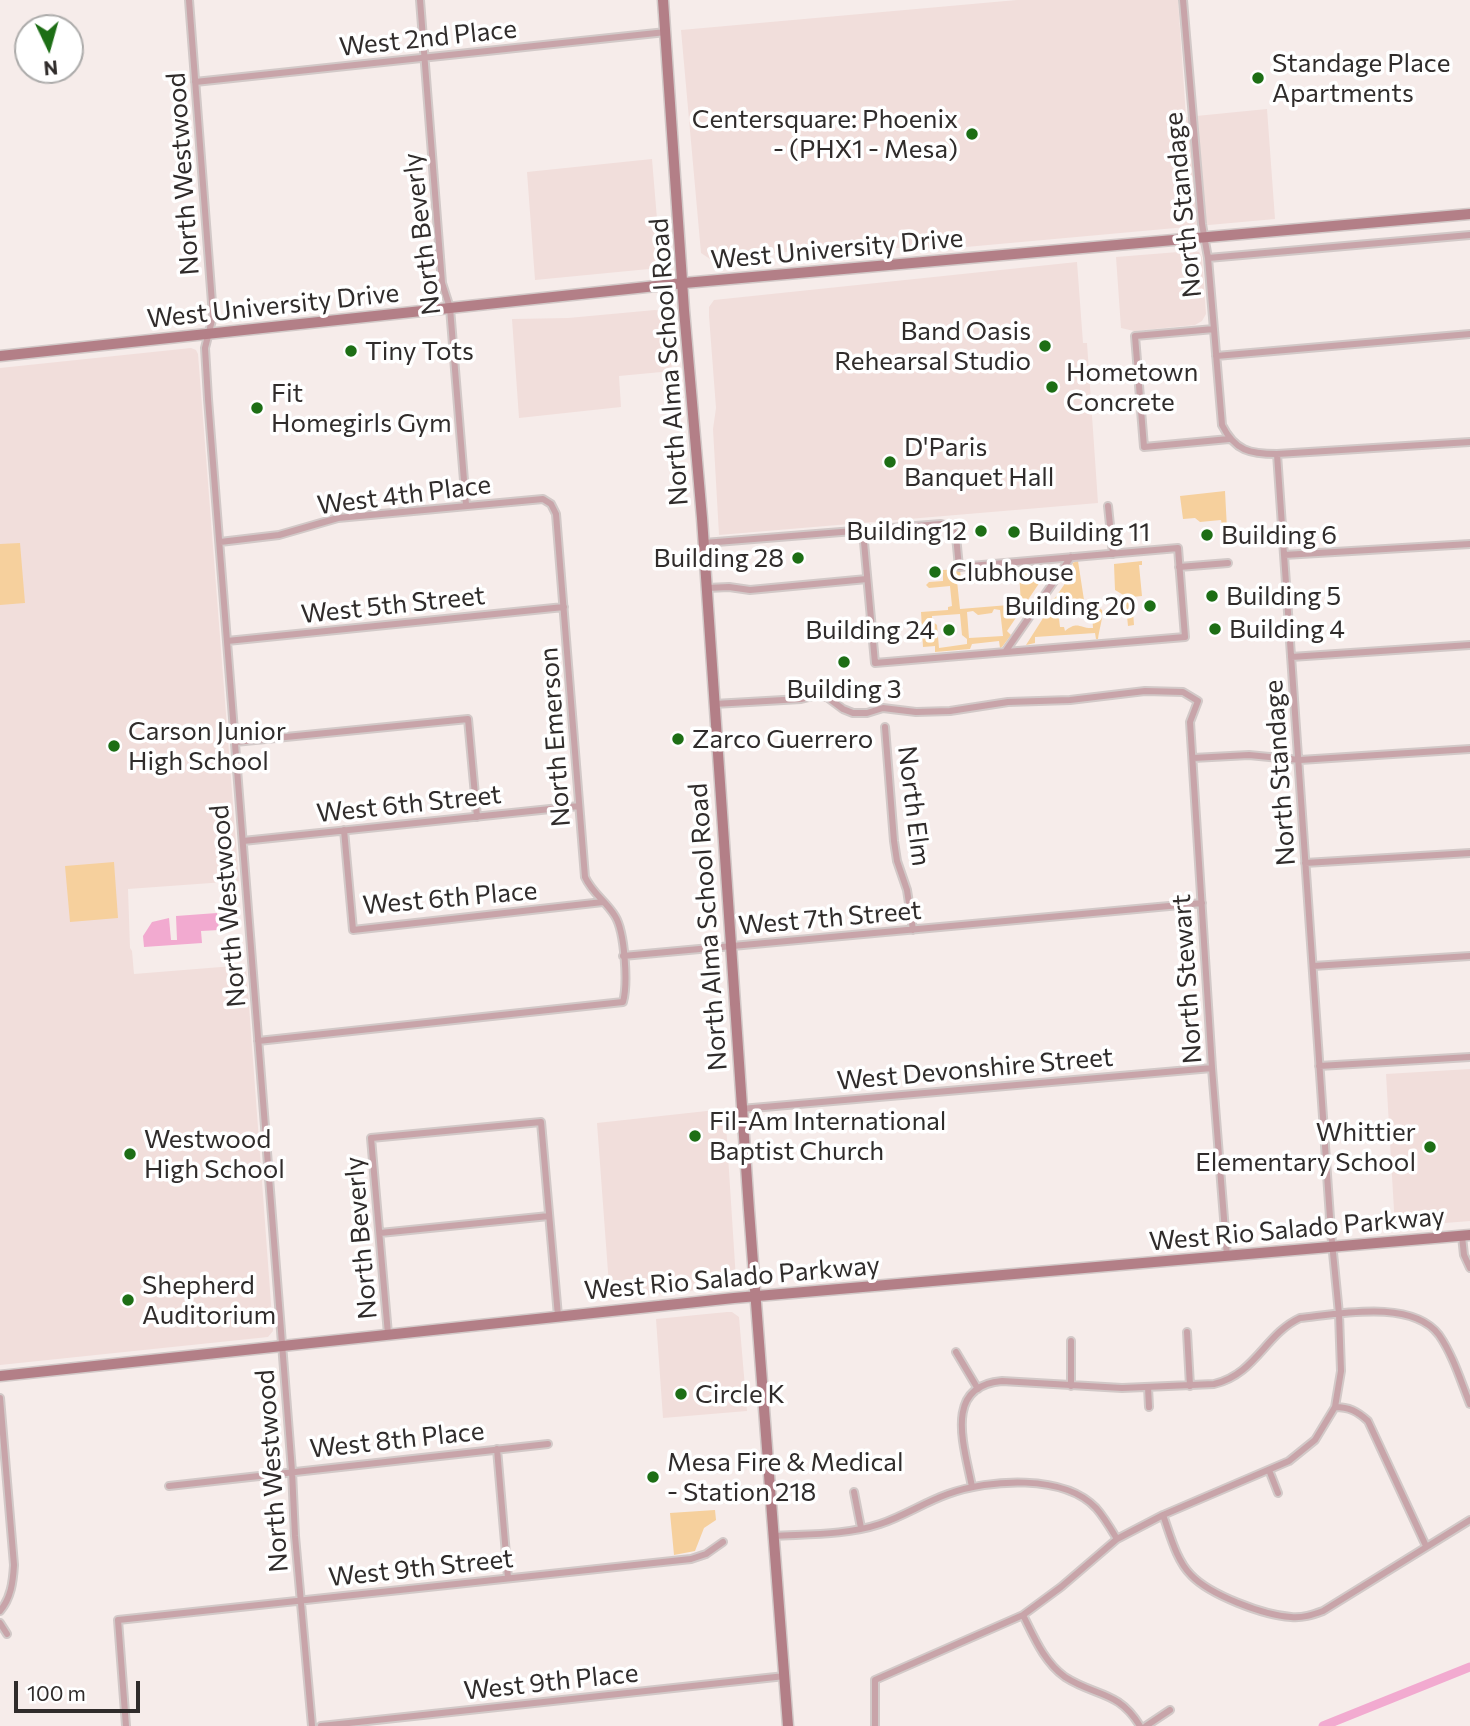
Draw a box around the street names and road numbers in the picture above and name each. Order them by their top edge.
street label: West 2nd Place [338,13,518,63]
street label: North Westwood [160,71,206,277]
street label: North Standage [1158,111,1208,299]
street label: North Beverly [397,151,447,317]
street label: North Alma School Road [643,217,695,507]
street label: West University Drive [709,222,965,276]
street label: West University Drive [145,277,401,335]
street label: West 4th Place [315,469,493,521]
street label: West 5th Street [299,580,487,630]
street label: North Emerson [533,646,577,828]
street label: North Standage [1258,679,1302,867]
street label: North Elm [891,744,937,868]
street label: West 6th Street [315,779,503,829]
street label: North Alma School Road [682,782,734,1072]
street label: North Westwood [204,803,252,1009]
street label: West 6th Place [361,875,539,921]
street label: North Stewart [1166,893,1208,1065]
street label: West 7th Street [737,894,923,942]
street label: West Devonshire Street [836,1041,1114,1097]
street label: North Beverly [338,1155,384,1321]
street label: West Rio Salado Parkway [1148,1201,1446,1257]
street label: West Rio Salado Parkway [583,1250,881,1306]
street label: North Westwood [249,1368,295,1574]
street label: West 8th Place [308,1415,486,1465]
street label: West 9th Street [327,1543,515,1593]
street label: West 9th Place [462,1657,640,1707]

